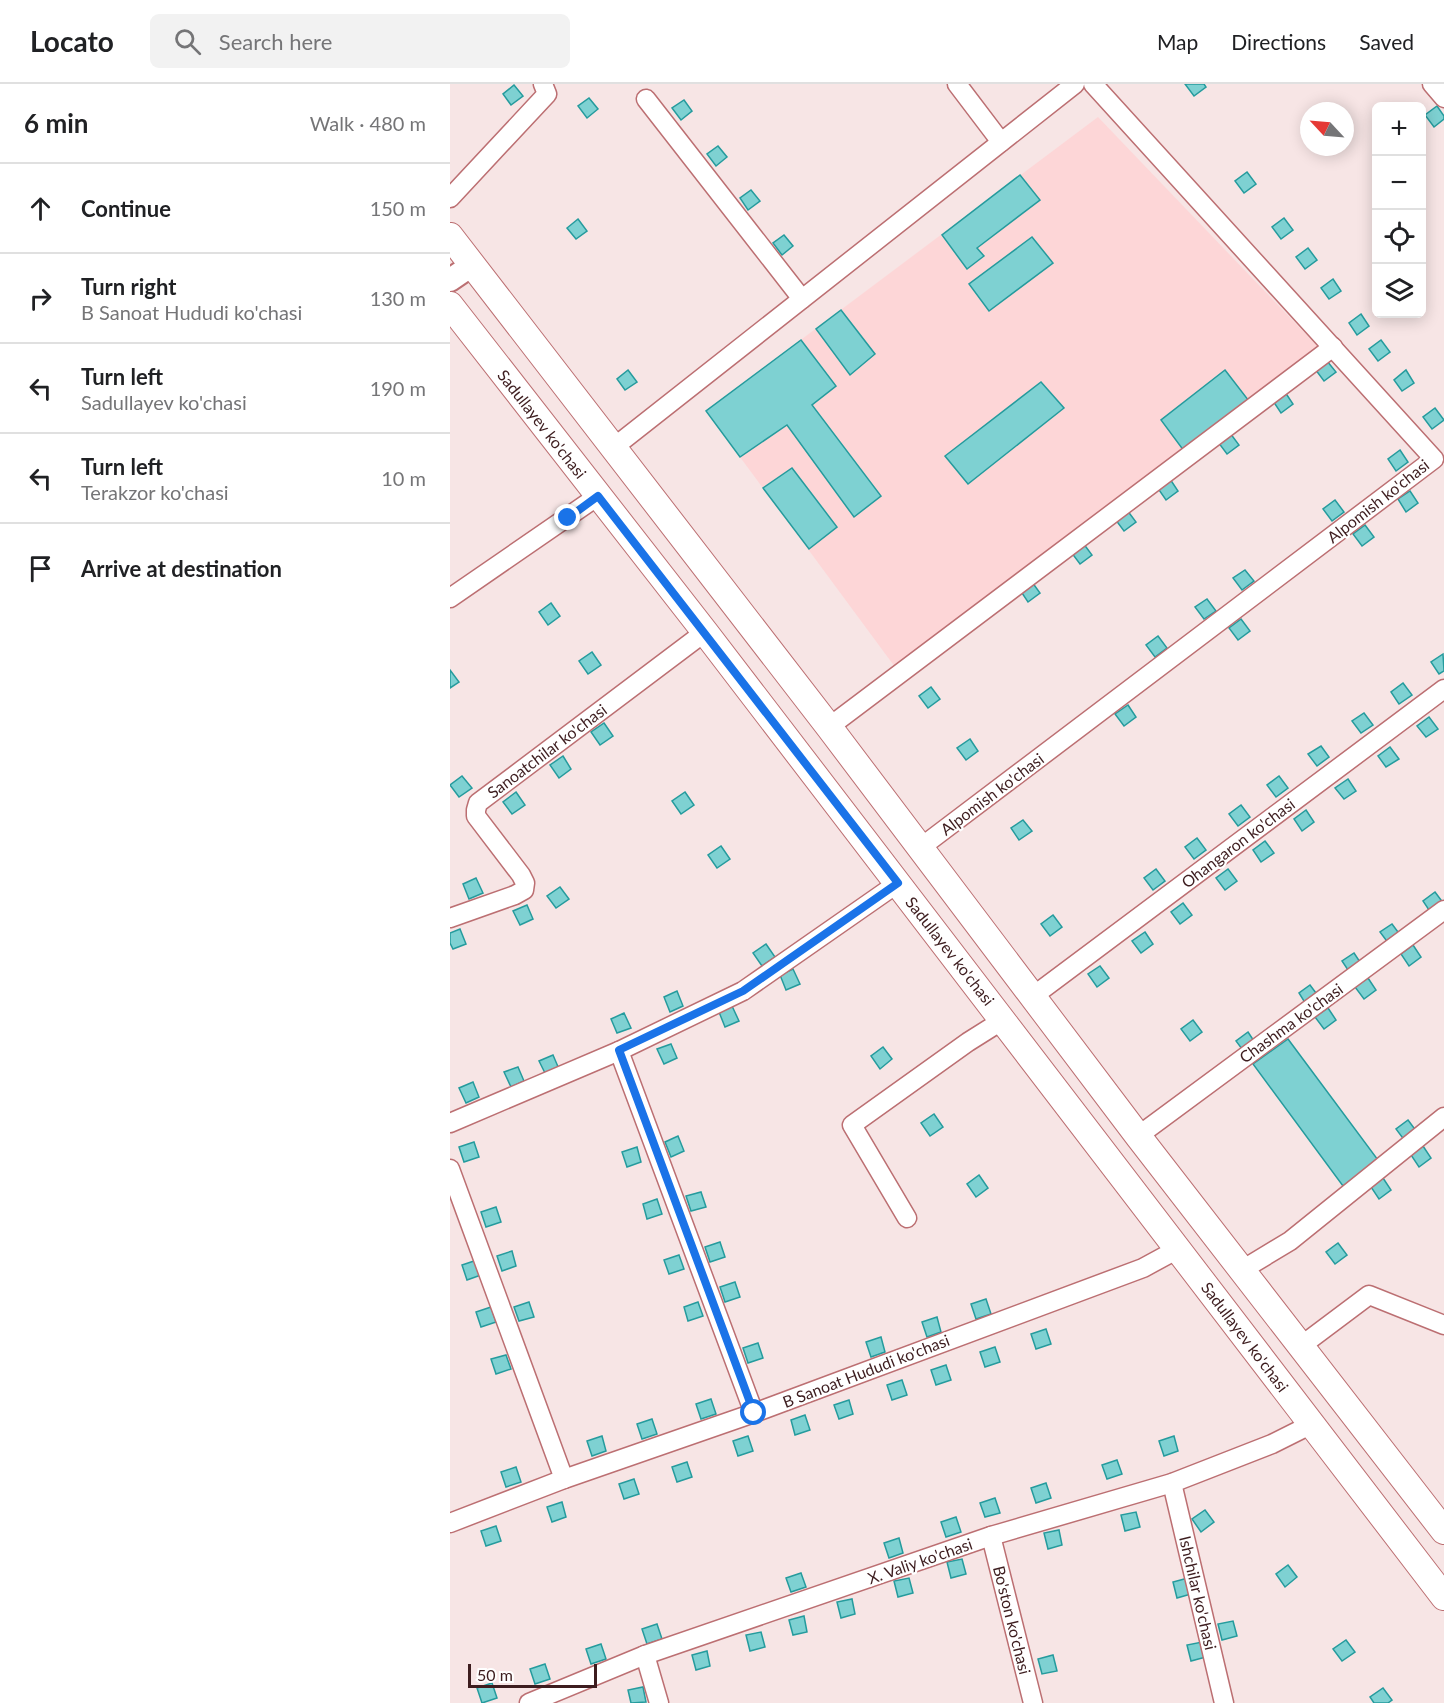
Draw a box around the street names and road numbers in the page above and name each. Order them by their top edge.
street label: Sadullayev ko'chasi [494,366,591,482]
street label: Alpomish ko'chasi [1323,455,1432,546]
street label: Sanoatchilar ko'chasi [483,700,610,802]
street label: Alpomish ko'chasi [936,749,1047,839]
street label: Ohangaron ko'chasi [1177,794,1298,891]
street label: Sadullayev ko'chasi [902,893,999,1009]
street label: Chashma ko'chasi [1235,979,1346,1067]
street label: Sadullayev ko'chasi [1198,1278,1293,1395]
street label: B Sanoat Hududi ko'chasi [780,1330,952,1411]
street label: X. Valiy ko'chasi [865,1534,975,1587]
street label: Ishchilar ko'chasi [1176,1534,1221,1652]
street label: Bo'ston ko'chasi [990,1564,1035,1676]

